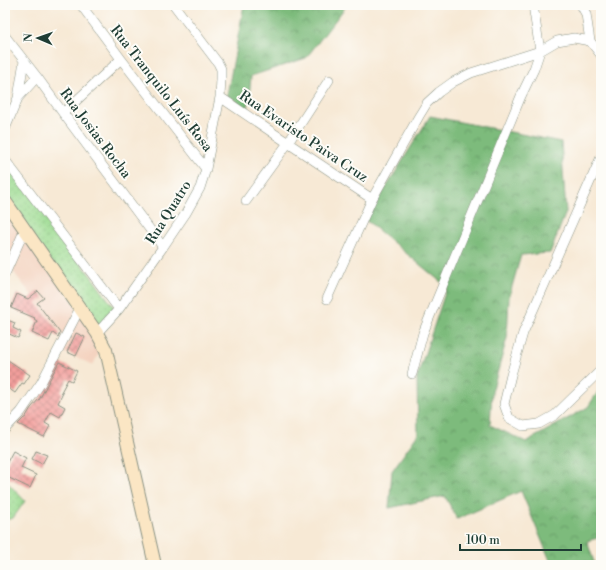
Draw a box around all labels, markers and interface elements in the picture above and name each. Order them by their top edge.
north arrow [18,18,58,58]
street label: Rua Tranquilo Luís Rosa [106,22,217,156]
text: N [22,33,36,42]
street label: Rua Josias Rocha [55,85,135,183]
street label: Rua Evaristo Paiva Cruz [235,87,372,187]
street label: Rua Quatro [142,177,196,248]
scale bar [460,526,581,552]
text: 100 m [466,533,500,548]

